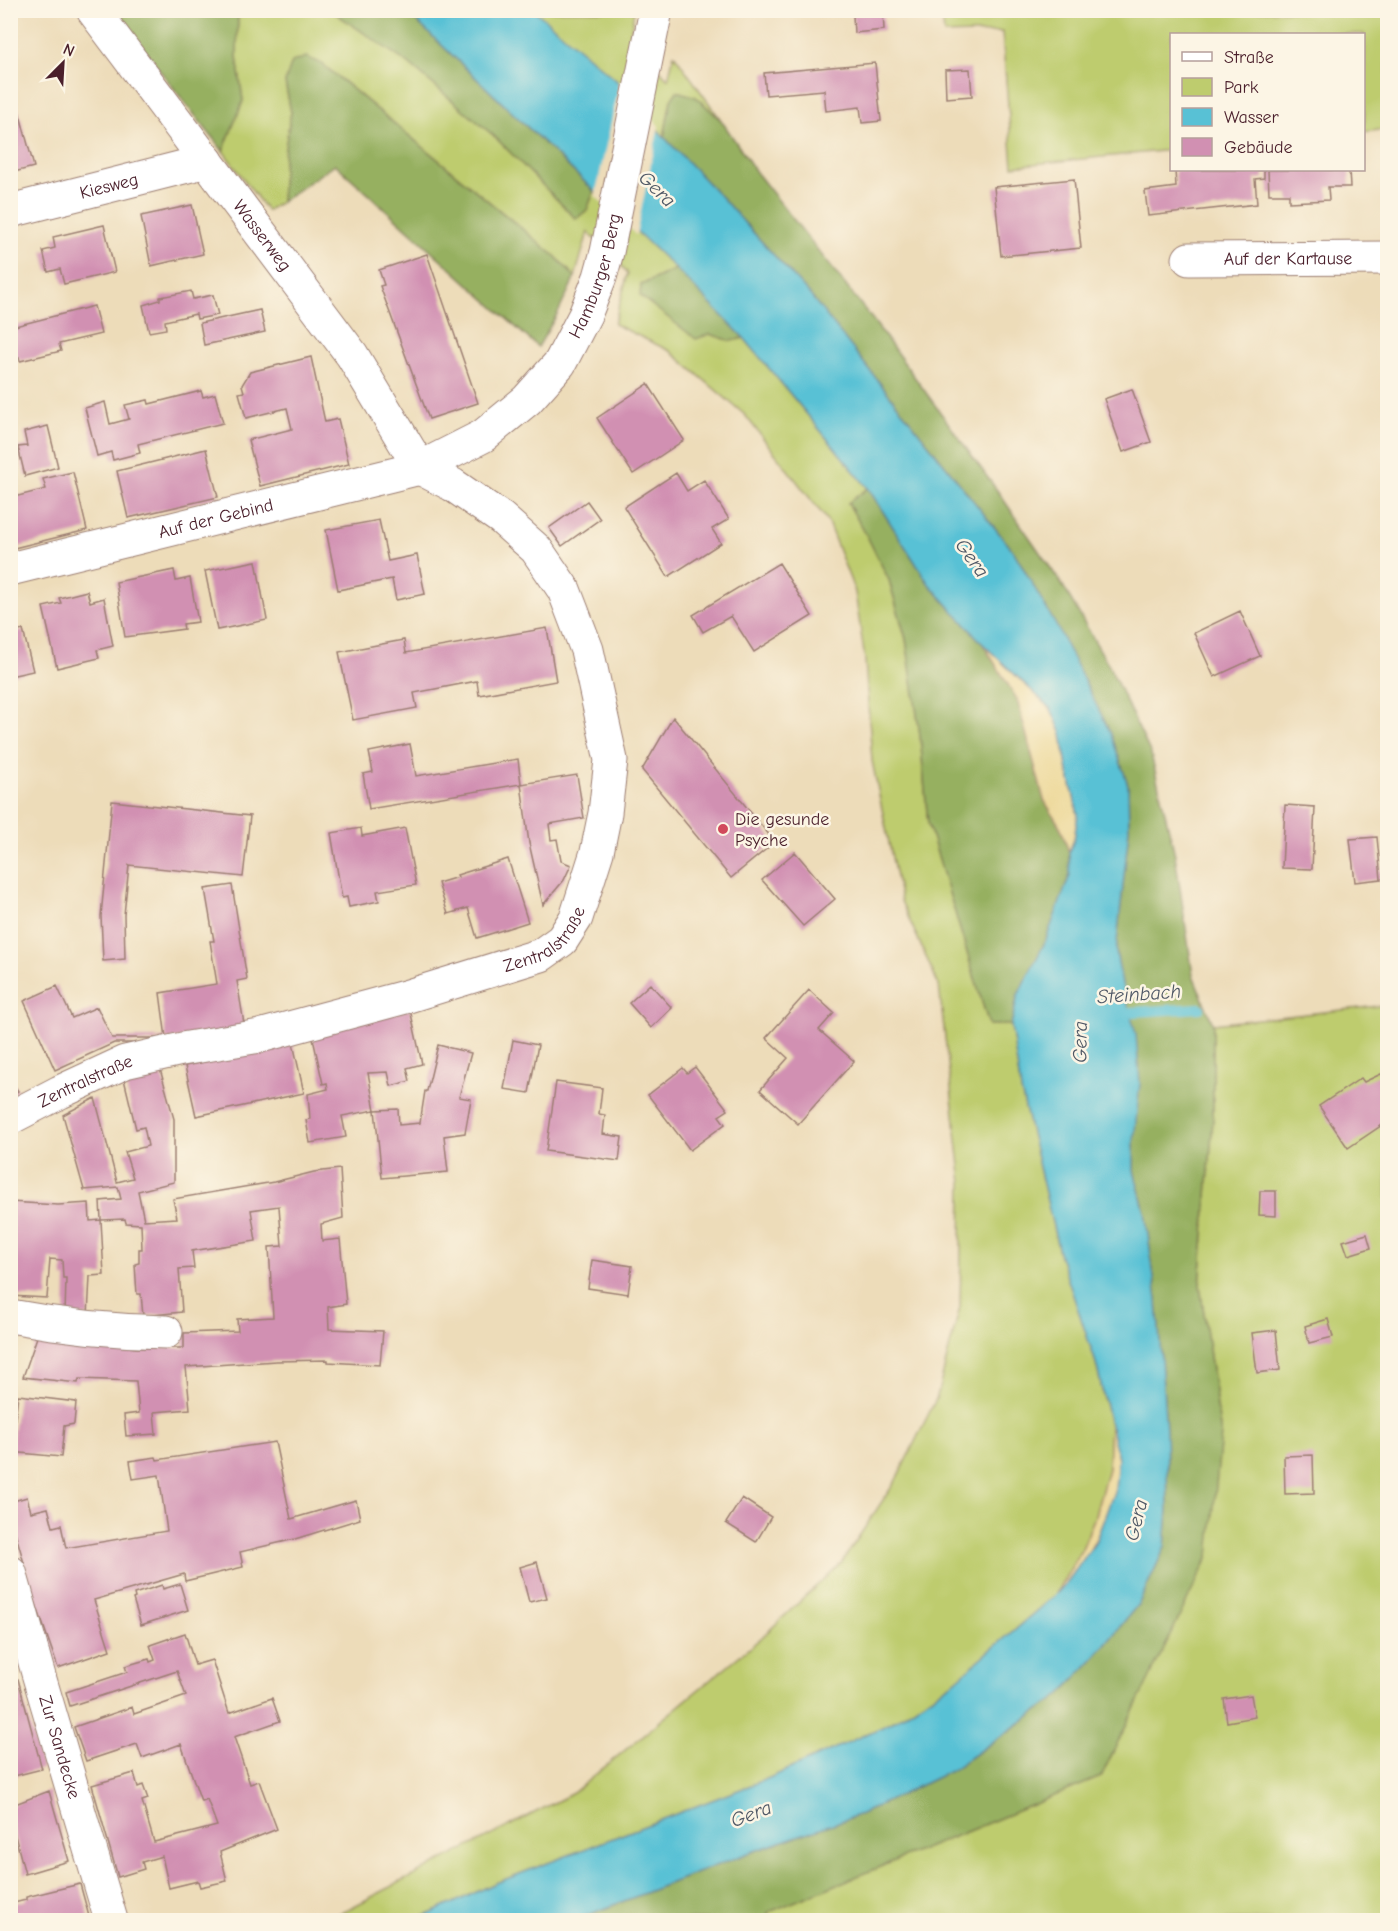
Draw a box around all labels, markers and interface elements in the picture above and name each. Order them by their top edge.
north arrow [33,33,93,93]
legend [1170,33,1365,171]
text: N [60,40,77,61]
text: Straße [1224,47,1274,68]
text: Park [1224,77,1259,98]
text: Wasser [1224,107,1280,128]
text: Gebäude [1224,137,1293,158]
water label: Gera [634,166,680,212]
street label: Kiesweg [77,168,140,203]
street label: Wasserweg [229,196,296,275]
street label: Hamburger Berg [564,212,625,342]
street label: Auf der Kartause [1224,248,1352,269]
street label: Auf der Gebind [156,494,275,543]
water label: Gera [950,534,994,582]
place label: Die gesunde Psyche [735,809,829,851]
marker: Die gesunde Psyche [716,822,730,836]
street label: Zentralstraße [501,904,589,977]
water label: Steinbach [1096,980,1182,1008]
water label: Gera [1068,1021,1092,1063]
street label: Zentralstraße [34,1050,134,1112]
water label: Gera [1120,1497,1152,1543]
street label: Zur Sandecke [35,1693,85,1801]
water label: Gera [727,1796,775,1832]

